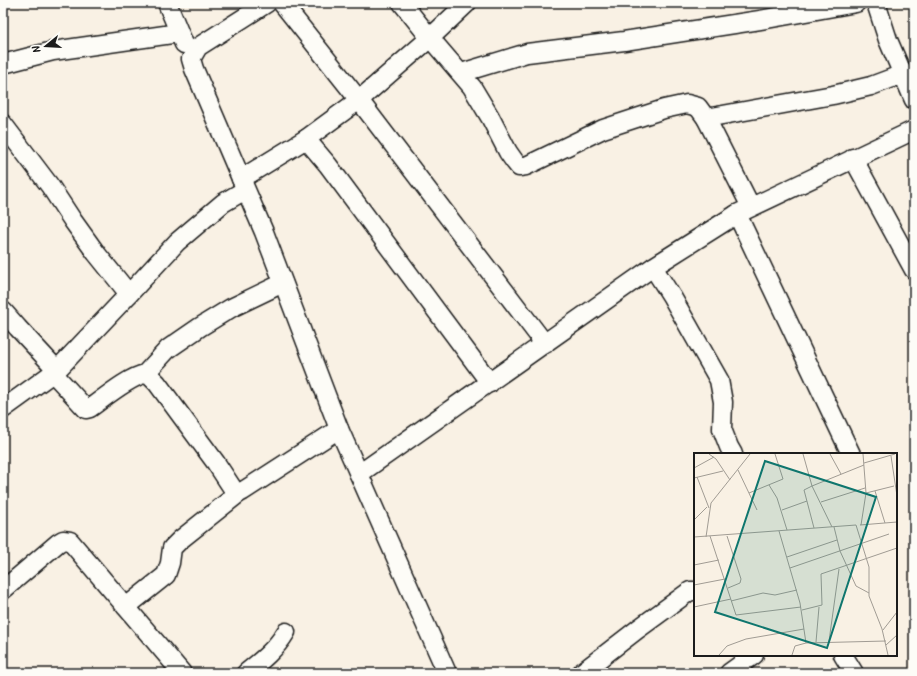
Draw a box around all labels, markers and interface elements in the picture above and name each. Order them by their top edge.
north arrow [26,26,66,66]
text: N [28,43,47,55]
inset map [694,453,897,656]

